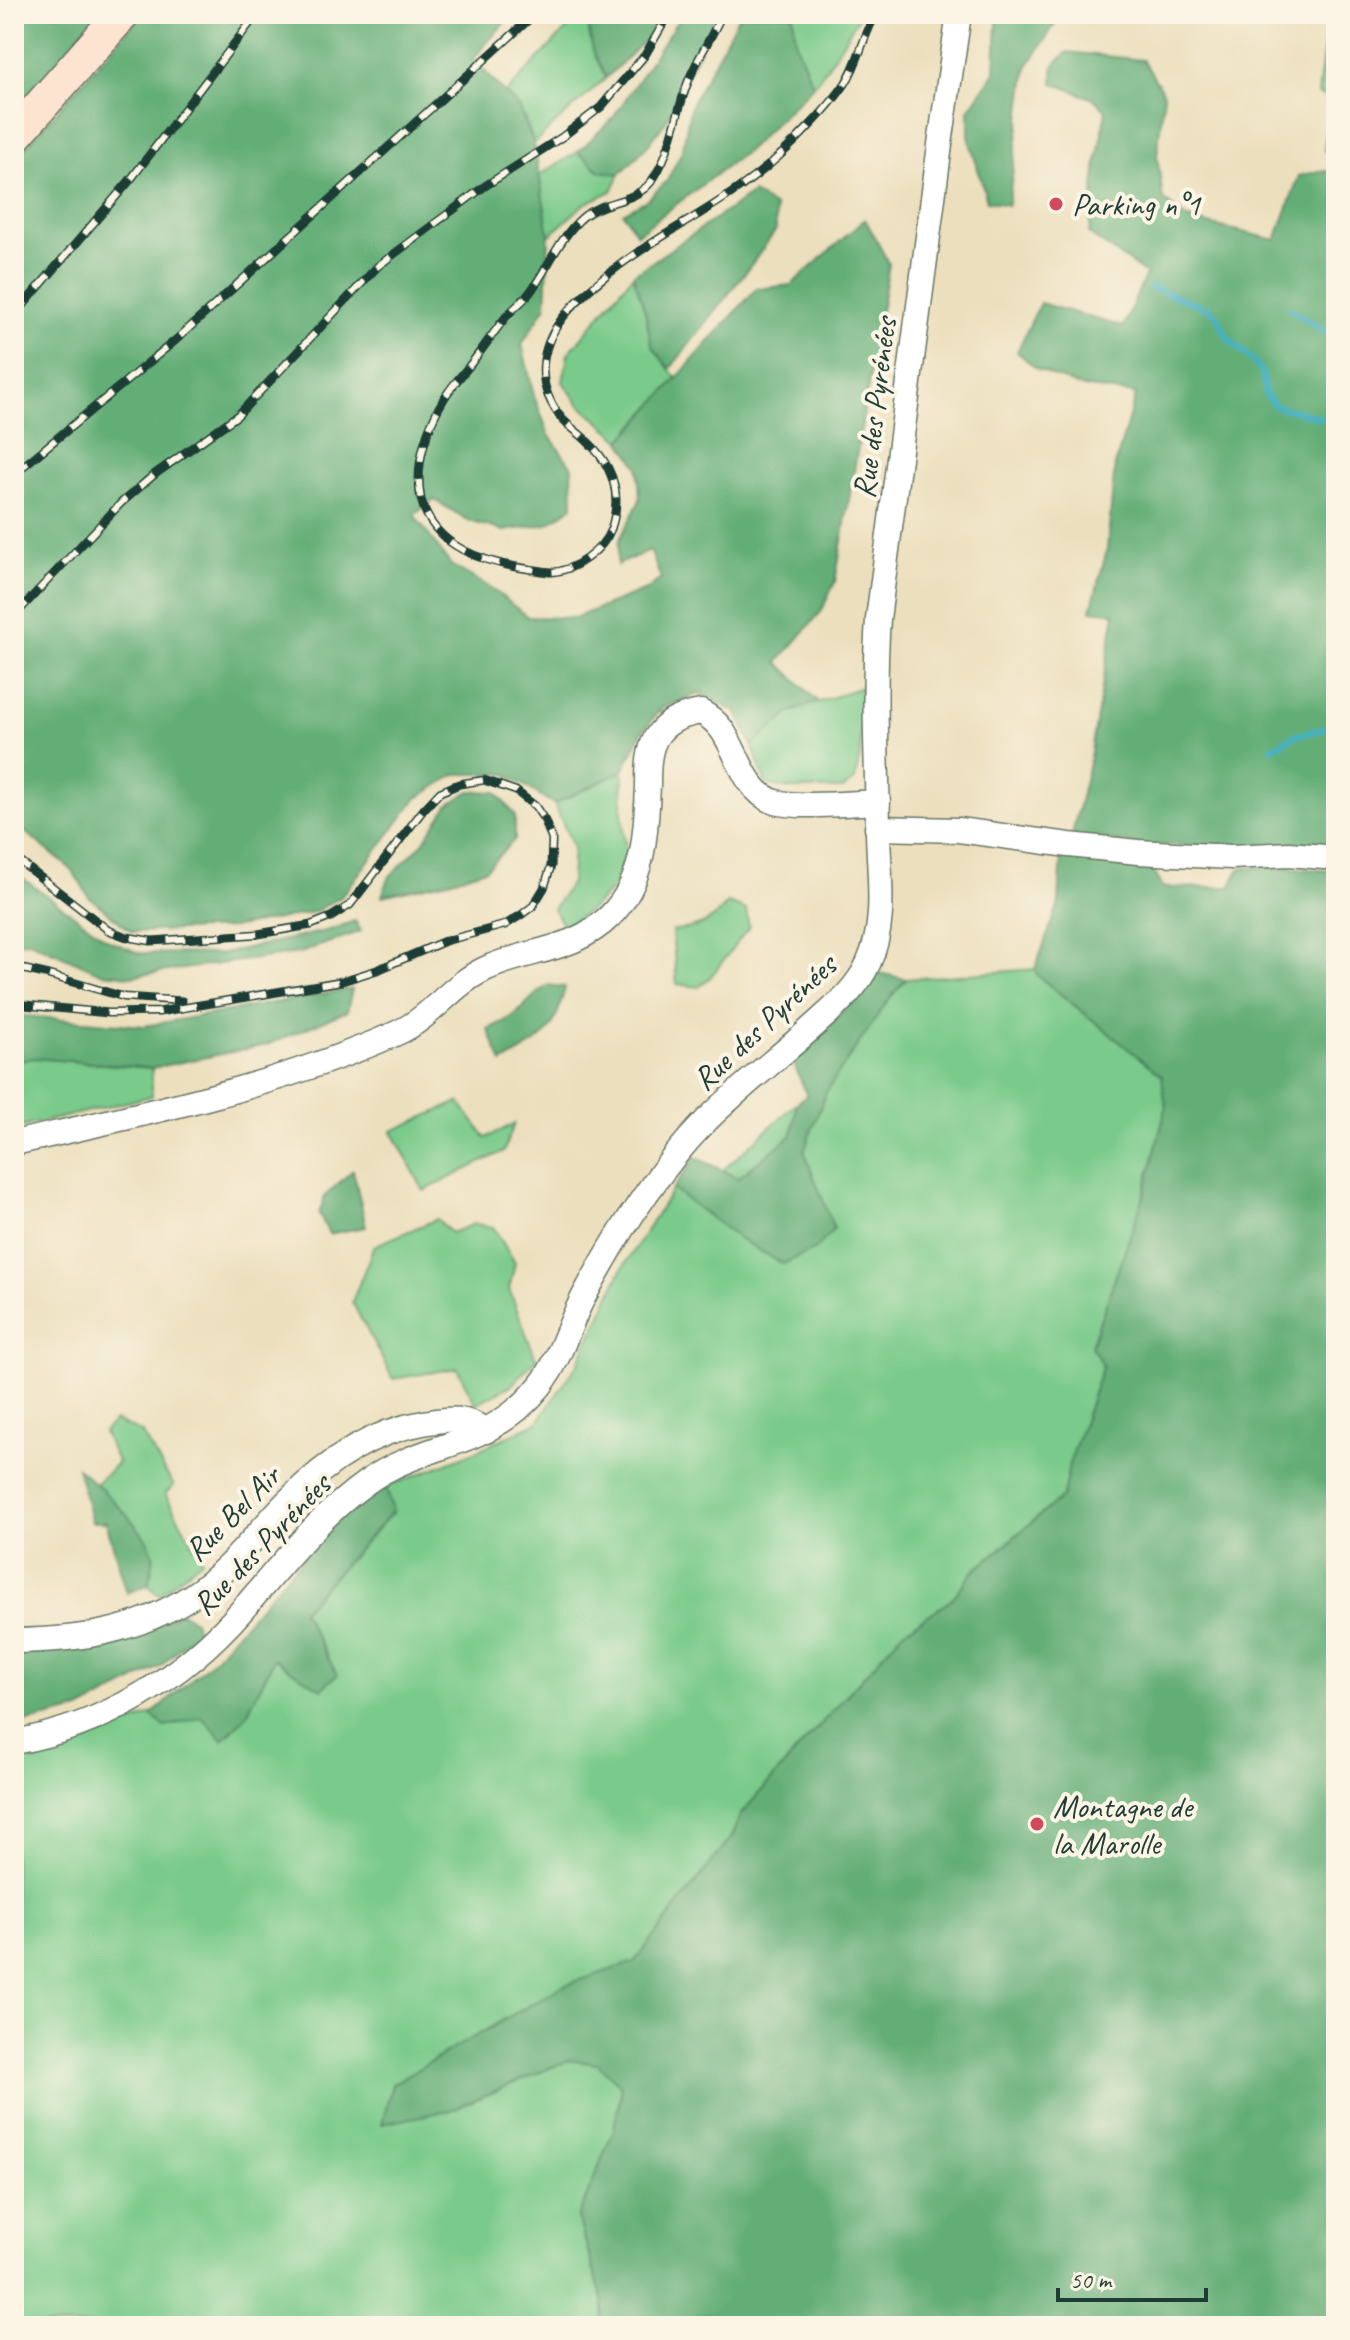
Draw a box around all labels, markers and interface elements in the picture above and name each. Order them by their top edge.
place label: Parking n°1 [1072,184,1202,225]
marker: Parking n°1 [1047,195,1065,213]
street label: Rue des Pyrénées [843,312,906,501]
street label: Rue des Pyrénées [684,943,847,1099]
street label: Rue Bel Air [176,1455,291,1570]
street label: Rue des Pyrénées [184,1463,341,1624]
place label: Montagne de la Marolle [1053,1786,1195,1864]
marker: Montagne de la Marolle [1028,1815,1046,1833]
scale bar [1058,2252,1206,2302]
text: 50 m [1070,2265,1113,2295]

